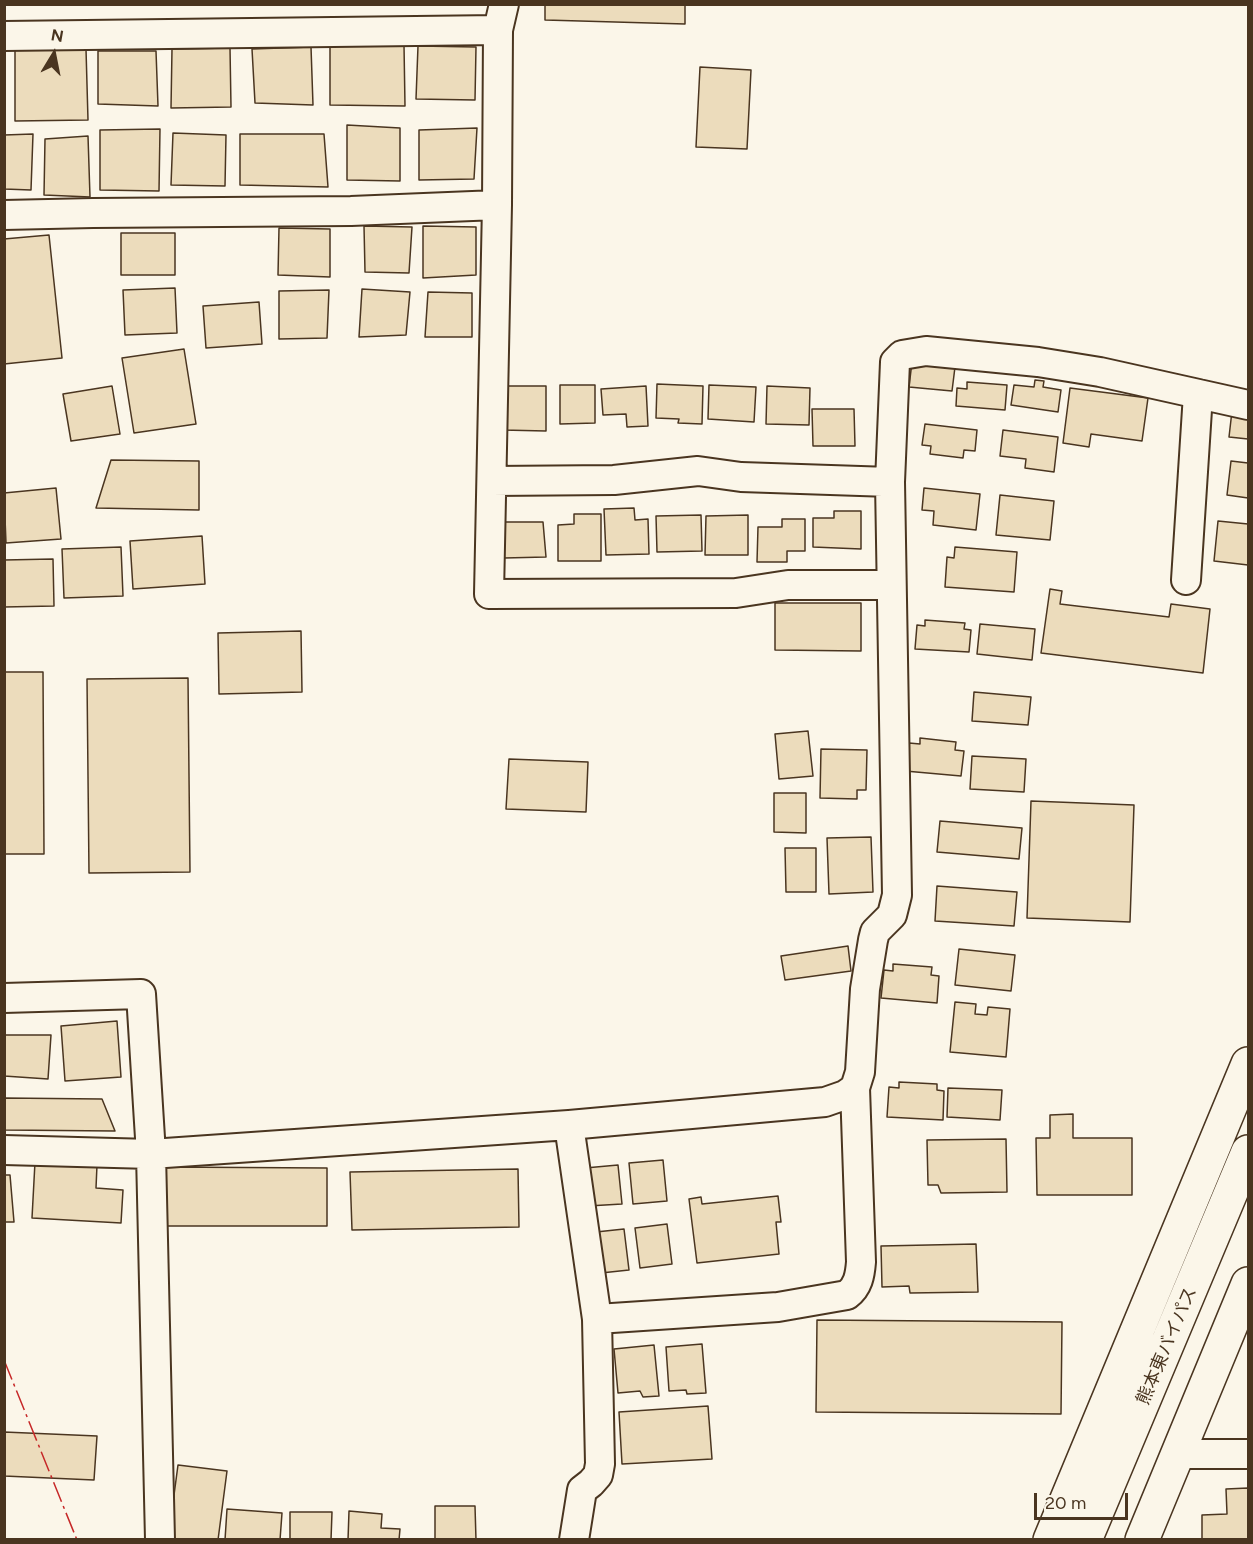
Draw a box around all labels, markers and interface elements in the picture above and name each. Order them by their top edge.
north arrow [24,24,84,84]
text: N [49,25,65,46]
street label: 熊本東バイパス [1132,1284,1202,1408]
scale bar [1037,1481,1132,1519]
text: 20 m [1045,1492,1086,1514]

